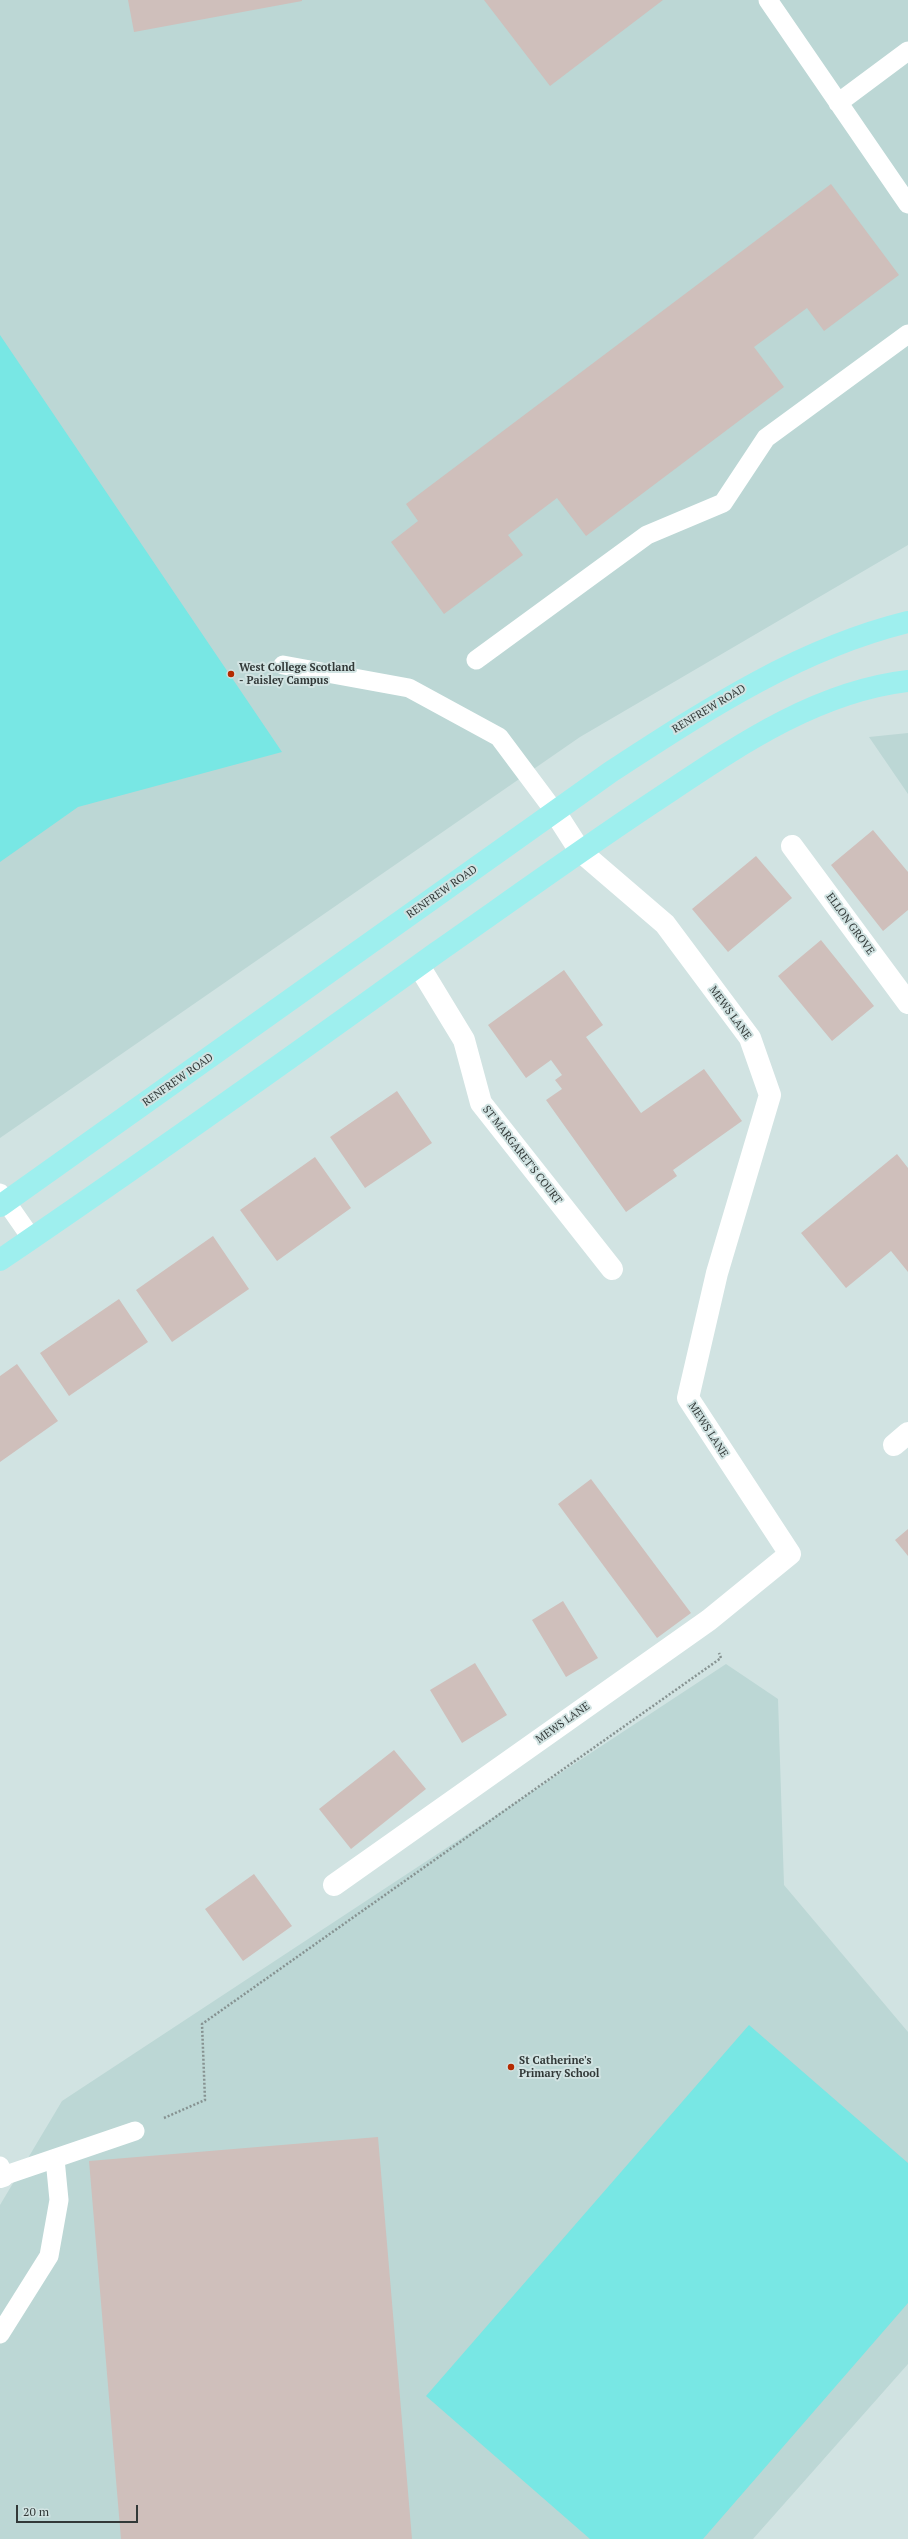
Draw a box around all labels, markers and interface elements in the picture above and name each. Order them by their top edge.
place label: West College Scotland - Paisley Campus [239,661,355,687]
marker: West College Scotland - Paisley Campus [226,669,236,679]
street label: RENFREW ROAD [670,682,748,736]
street label: RENFREW ROAD [404,863,480,921]
street label: ELLON GROVE [823,891,877,957]
street label: MEWS LANE [706,984,754,1042]
street label: RENFREW ROAD [140,1051,216,1109]
street label: ST MARGARET'S COURT [480,1103,564,1207]
street label: MEWS LANE [685,1400,731,1460]
street label: MEWS LANE [533,1700,593,1746]
place label: St Catherine's Primary School [519,2054,599,2080]
marker: St Catherine's Primary School [506,2062,516,2072]
scale bar [18,2497,140,2523]
text: 20 m [23,2504,49,2519]

